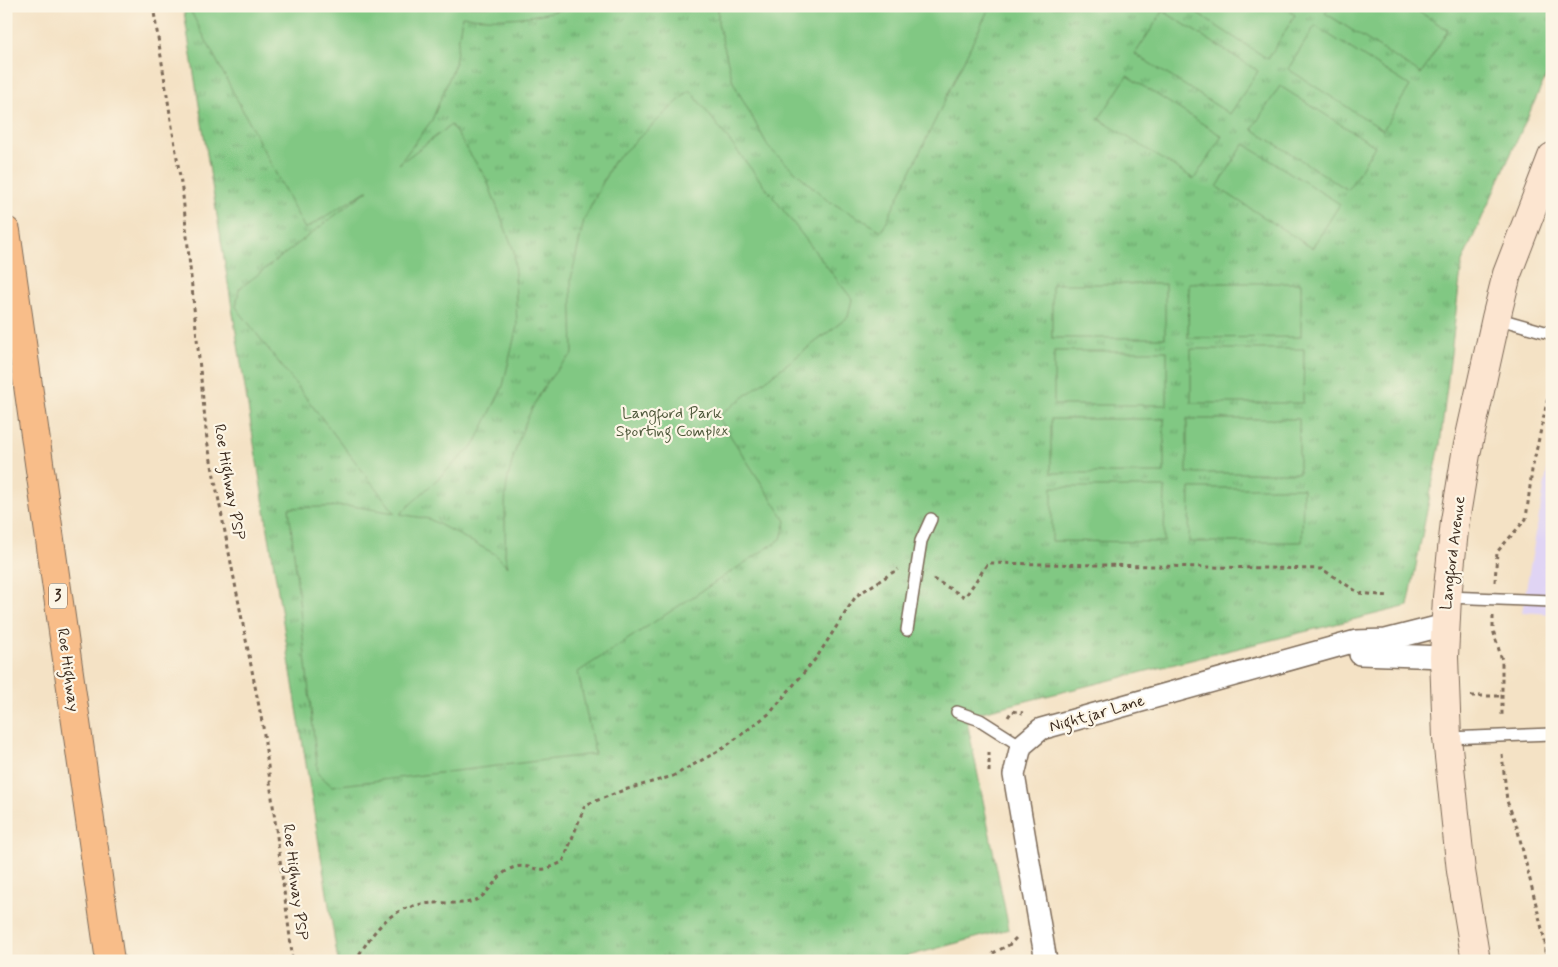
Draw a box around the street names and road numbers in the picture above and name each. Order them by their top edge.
street label: Roe Highway PSP [208,422,250,542]
street label: Langford Avenue [1436,495,1472,611]
road number: 3 [49,584,67,608]
street label: Roe Highway [51,627,84,713]
street label: Nightjar Lane [1047,690,1148,739]
street label: Roe Highway PSP [276,823,313,942]

